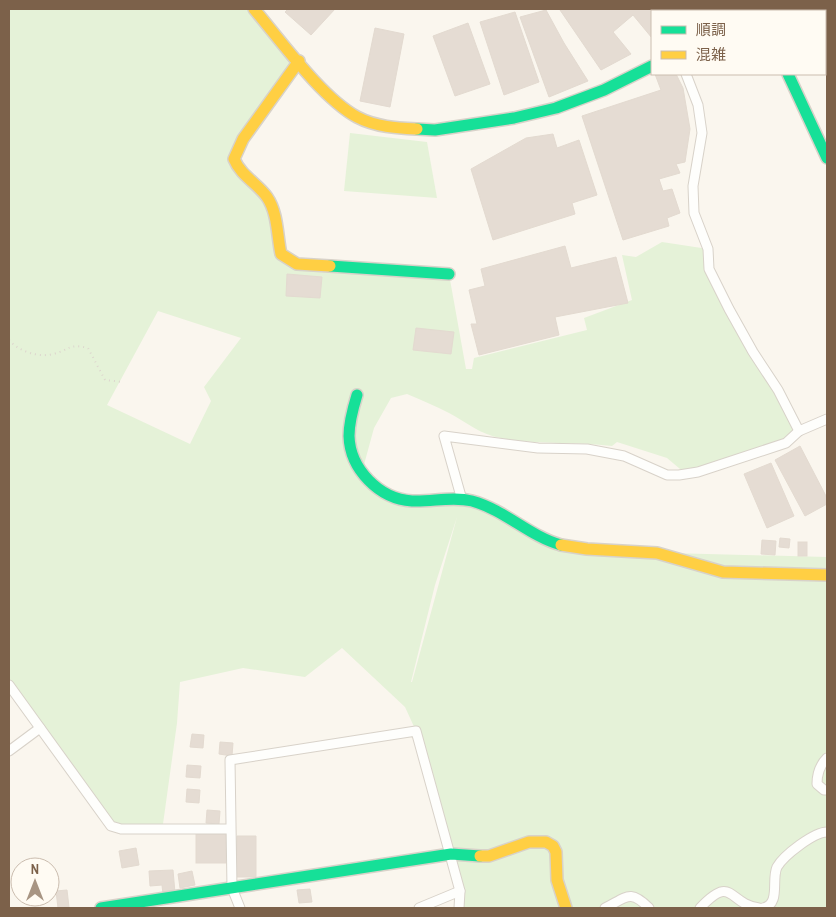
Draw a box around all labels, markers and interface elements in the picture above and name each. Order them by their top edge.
legend [651,10,826,75]
text: 順調 [696,19,726,40]
text: 混雑 [696,44,726,65]
north arrow [10,857,60,907]
text: N [31,860,39,878]

